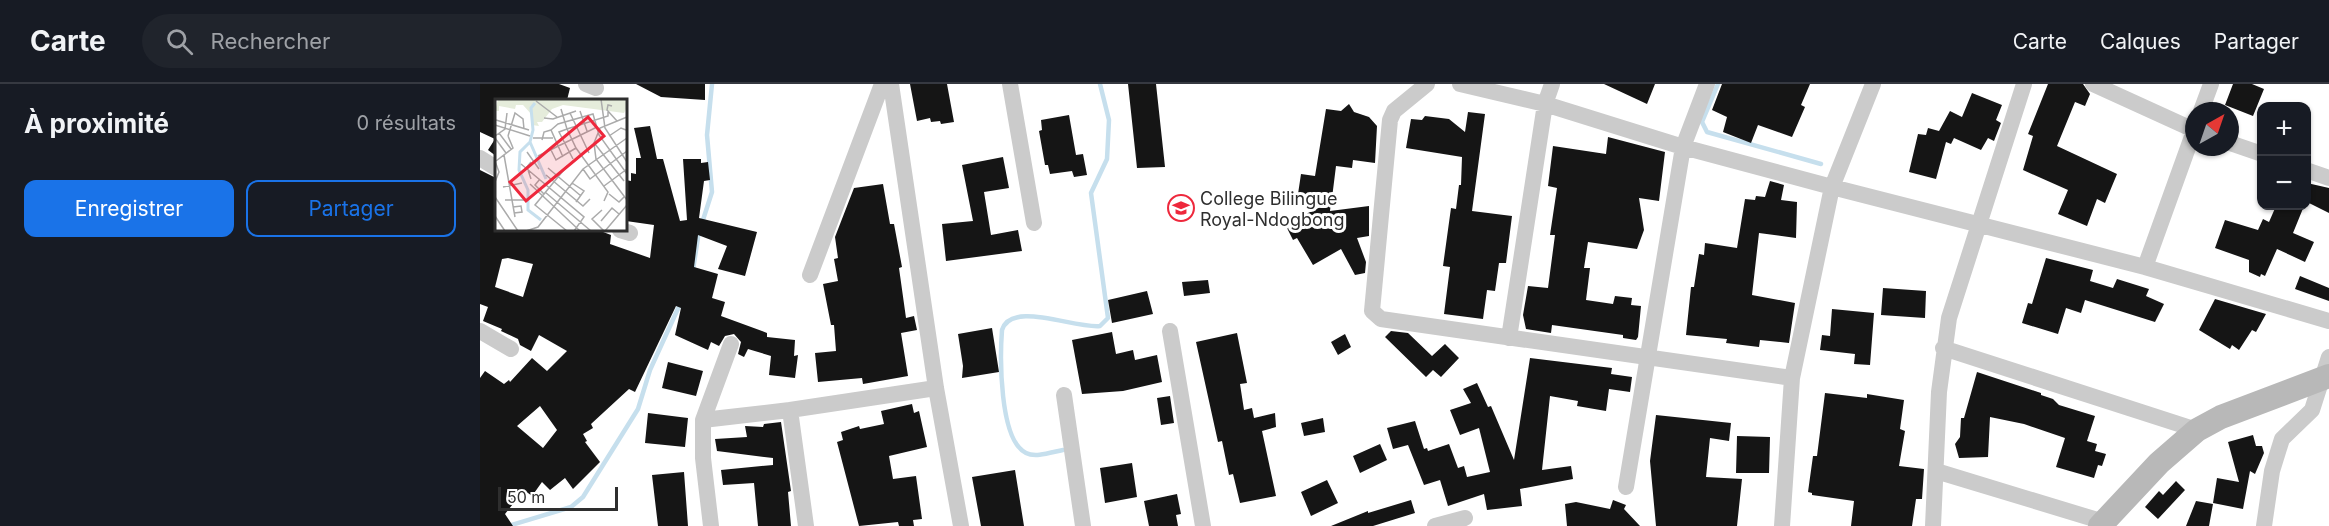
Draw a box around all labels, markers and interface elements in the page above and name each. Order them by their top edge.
search box [142,14,562,68]
text: Carte [30,24,106,58]
icon: search [163,25,196,58]
text: Rechercher [211,28,330,54]
text: Carte [2013,29,2067,54]
text: Calques [2100,29,2181,54]
text: Partager [2214,29,2299,54]
inset map [495,99,627,231]
north arrow [2185,102,2239,156]
map controls [2257,102,2311,210]
button: + [2257,102,2311,156]
text: À proximité [24,108,169,139]
text: 0 résultats [357,111,456,135]
button: − [2257,156,2311,210]
button: Enregistrer [24,180,234,237]
button: Partager [246,180,456,237]
place label: College Bilingue Royal-Ndogbong [1200,188,1344,230]
school or university icon: College Bilingue Royal-Ndogbong [1166,193,1196,223]
scale bar [498,484,618,512]
text: 50 m [507,487,545,507]

